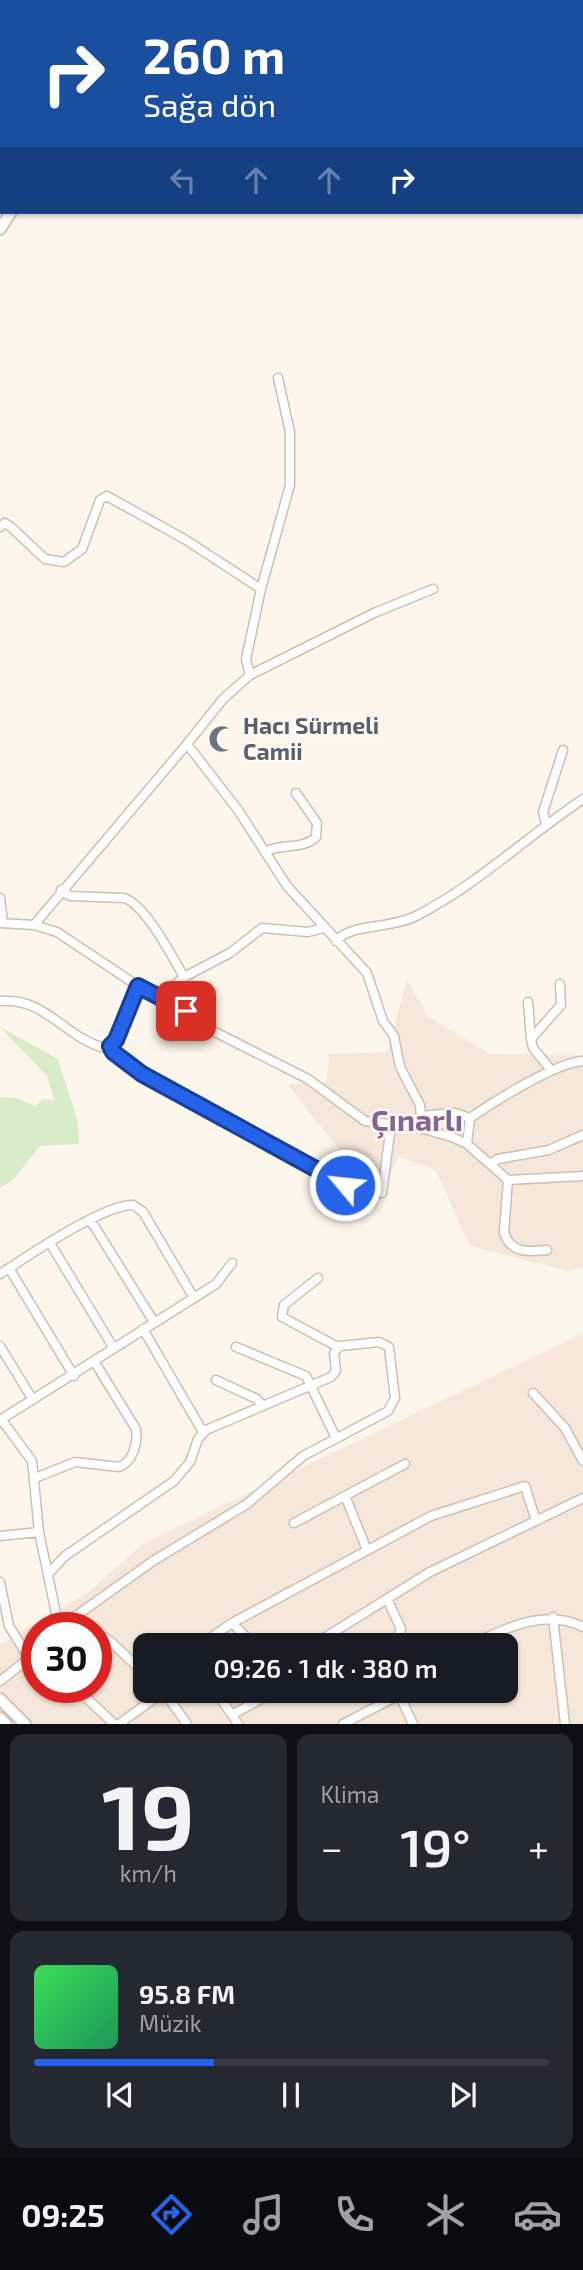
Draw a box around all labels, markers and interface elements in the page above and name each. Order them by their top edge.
text: 260 m [143,25,285,84]
icon: right [28,28,119,119]
text: Sağa dön [143,85,276,123]
icon: left [164,161,202,199]
icon: ahead [237,161,275,199]
icon: ahead [310,161,348,199]
icon: right [383,161,421,199]
place label: Hacı Sürmeli Camii [243,711,379,765]
mosque icon: Hacı Sürmeli Camii [207,724,237,754]
pin [156,981,216,1041]
icon: arrive [167,992,205,1030]
district label: Çınarlı [371,1101,463,1139]
position arrow [308,1148,382,1222]
speed limit sign: 30 [21,1612,112,1703]
text: 09:26 · 1 dk · 380 m [213,1652,438,1683]
text: 19 [102,1759,195,1868]
text: Klima [321,1780,379,1808]
text: 19° [400,1815,471,1877]
text: − [321,1824,343,1870]
text: + [528,1824,549,1870]
text: km/h [120,1859,177,1887]
text: 95.8 FM [139,1978,235,2009]
text: Müzik [139,2009,201,2037]
icon: previous [101,2076,139,2114]
icon: pause [272,2076,310,2114]
icon: next [444,2076,482,2114]
icon: directions [147,2190,196,2239]
icon: music [239,2190,288,2239]
icon: phone [330,2190,379,2239]
icon: climate [421,2190,470,2239]
icon: car [513,2190,562,2239]
text: 09:25 [21,2195,105,2233]

